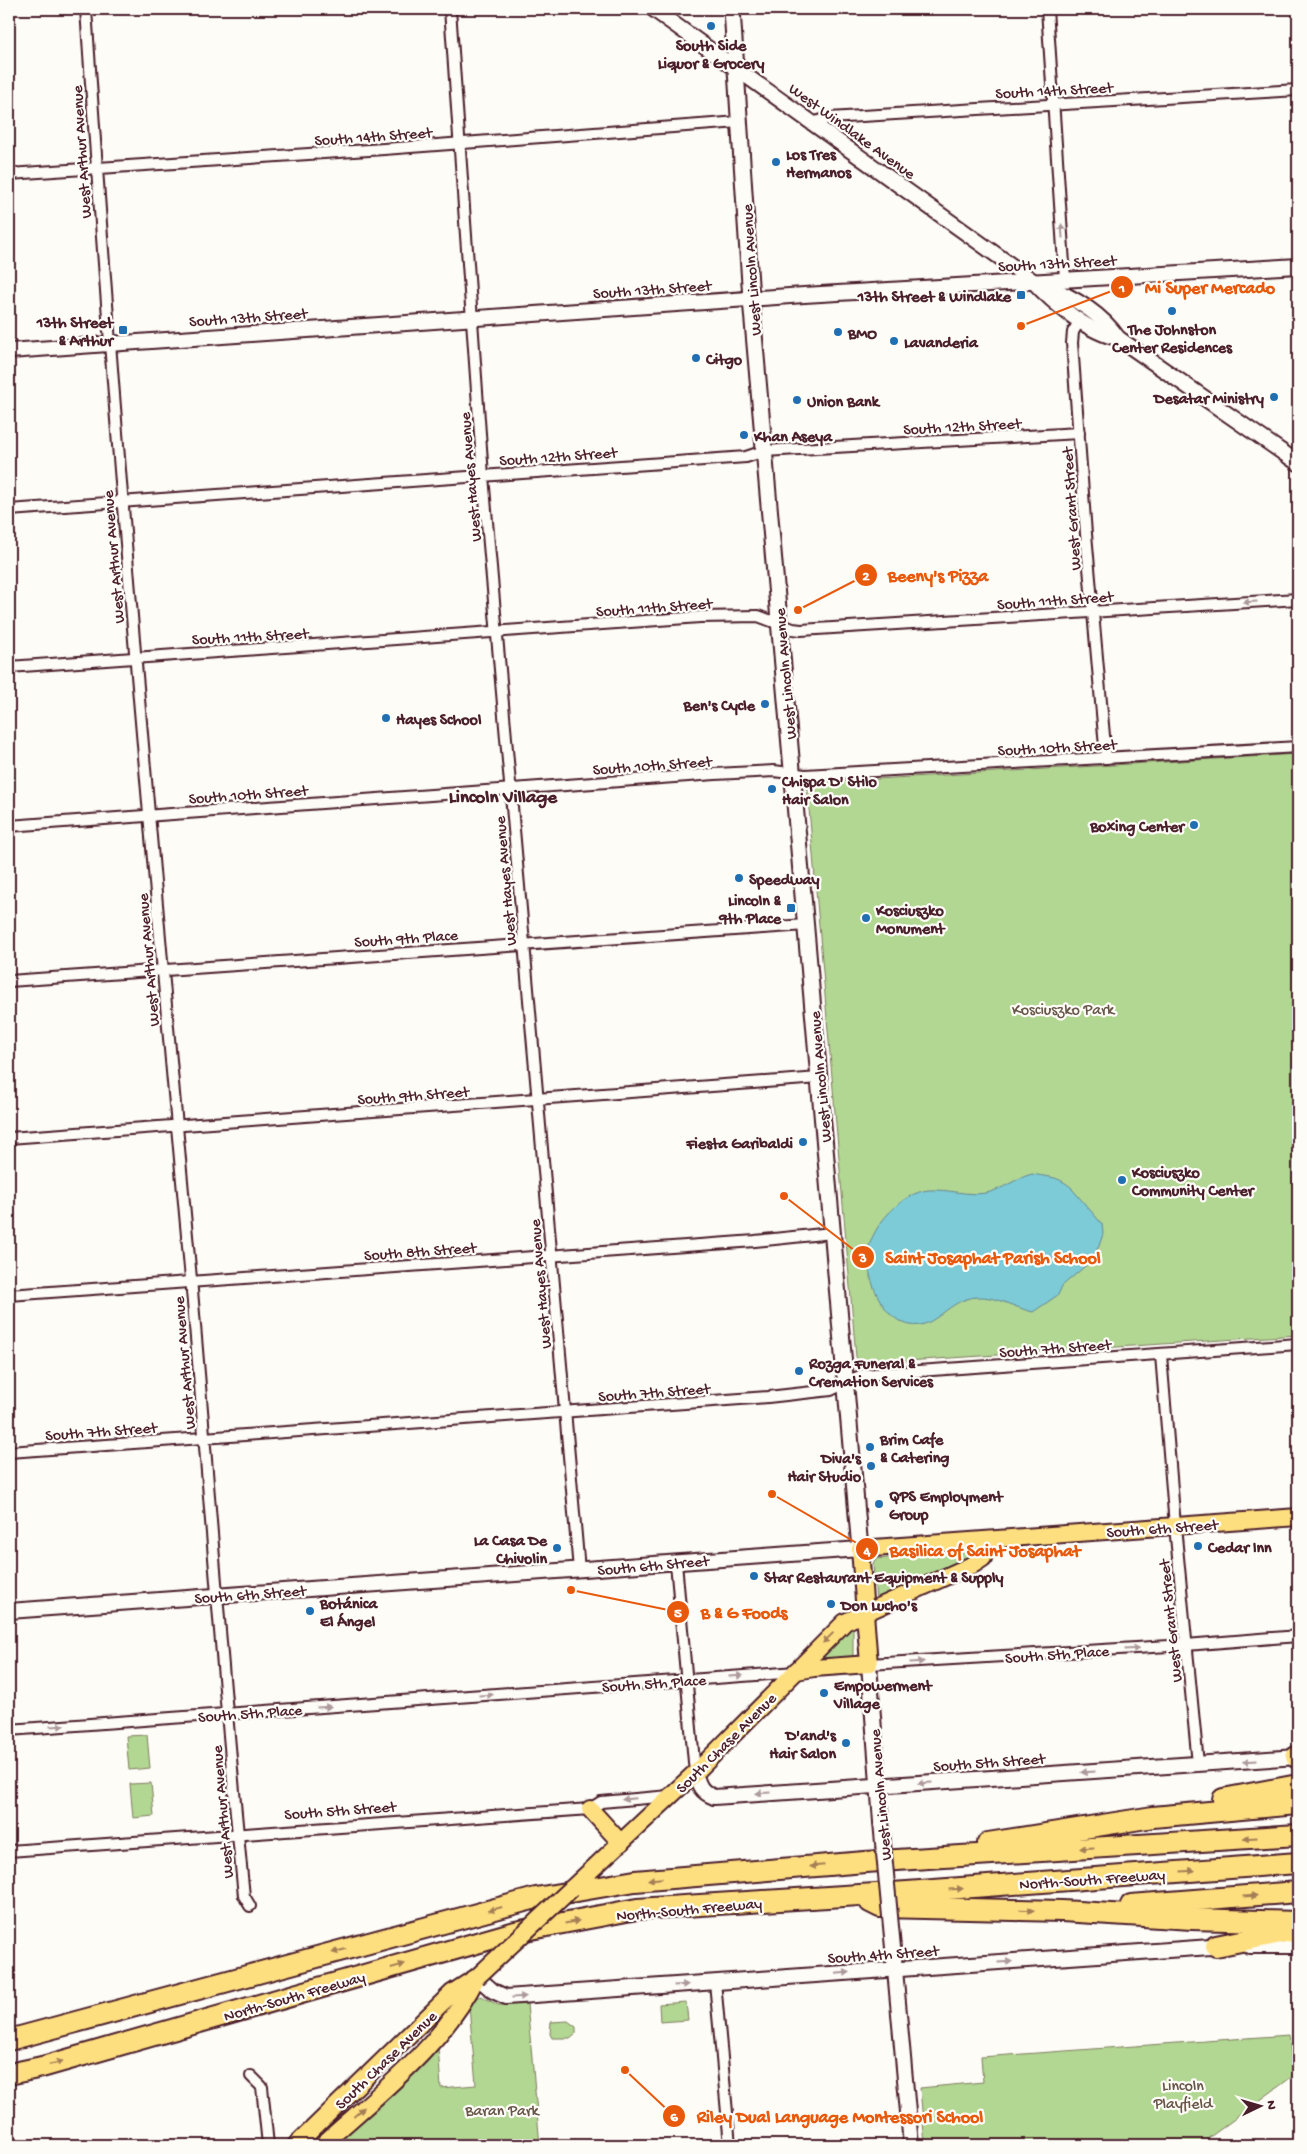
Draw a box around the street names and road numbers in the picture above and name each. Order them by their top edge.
street label: South 14th Street [995,80,1115,105]
street label: West Windlake Avenue [784,81,919,186]
street label: West Arthur Avenue [69,84,98,219]
street label: South 14th Street [314,125,434,152]
street label: West Lincoln Avenue [739,203,768,336]
street label: South 13th Street [998,253,1118,278]
street label: South 13th Street [592,278,713,305]
street label: South 13th Street [188,306,309,333]
street label: West Hayes Avenue [457,410,488,542]
street label: South 12th Street [903,416,1023,441]
street label: South 12th Street [499,445,619,472]
street label: West Grant Street [1060,445,1087,571]
street label: West Arthur Avenue [100,489,131,624]
street label: South 11th Street [996,589,1116,616]
street label: South 11th Street [595,596,715,623]
street label: West Lincoln Avenue [772,606,803,740]
street label: South 11th Street [191,626,310,651]
street label: South 10th Street [997,737,1119,762]
street label: South 10th Street [592,754,714,781]
street label: South 10th Street [188,783,310,810]
street label: West Hayes Avenue [492,814,523,946]
street label: West Arthur Avenue [135,892,166,1027]
street label: South 9th Place [354,927,460,954]
street label: West Lincoln Avenue [807,1009,838,1143]
street label: South 9th Street [357,1084,471,1111]
street label: West Hayes Avenue [527,1217,558,1349]
street label: South 8th Street [363,1240,478,1267]
street label: West Arthur Avenue [171,1295,202,1430]
street label: South 7th Street [999,1337,1113,1364]
street label: South 7th Street [598,1381,712,1408]
street label: South 7th Street [45,1420,159,1447]
street label: South 6th Street [1106,1517,1220,1544]
street label: South 6th Street [597,1553,711,1582]
street label: West Grant Street [1156,1557,1188,1683]
street label: South 6th Street [194,1583,308,1610]
street label: South 5th Place [1005,1643,1111,1670]
street label: South 5th Place [602,1672,708,1699]
street label: South Chase Avenue [673,1690,782,1799]
street label: South 5th Place [198,1702,304,1729]
street label: West Lincoln Avenue [867,1727,898,1861]
street label: West Arthur Avenue [209,1744,240,1879]
street label: South 5th Street [933,1751,1047,1778]
street label: South 5th Street [284,1799,398,1826]
street label: North-South Freeway [1019,1867,1166,1896]
street label: North-South Freeway [616,1896,763,1927]
street label: South 4th Street [827,1943,941,1970]
street label: North-South Freeway [222,1969,368,2028]
street label: South Chase Avenue [333,2008,443,2115]

